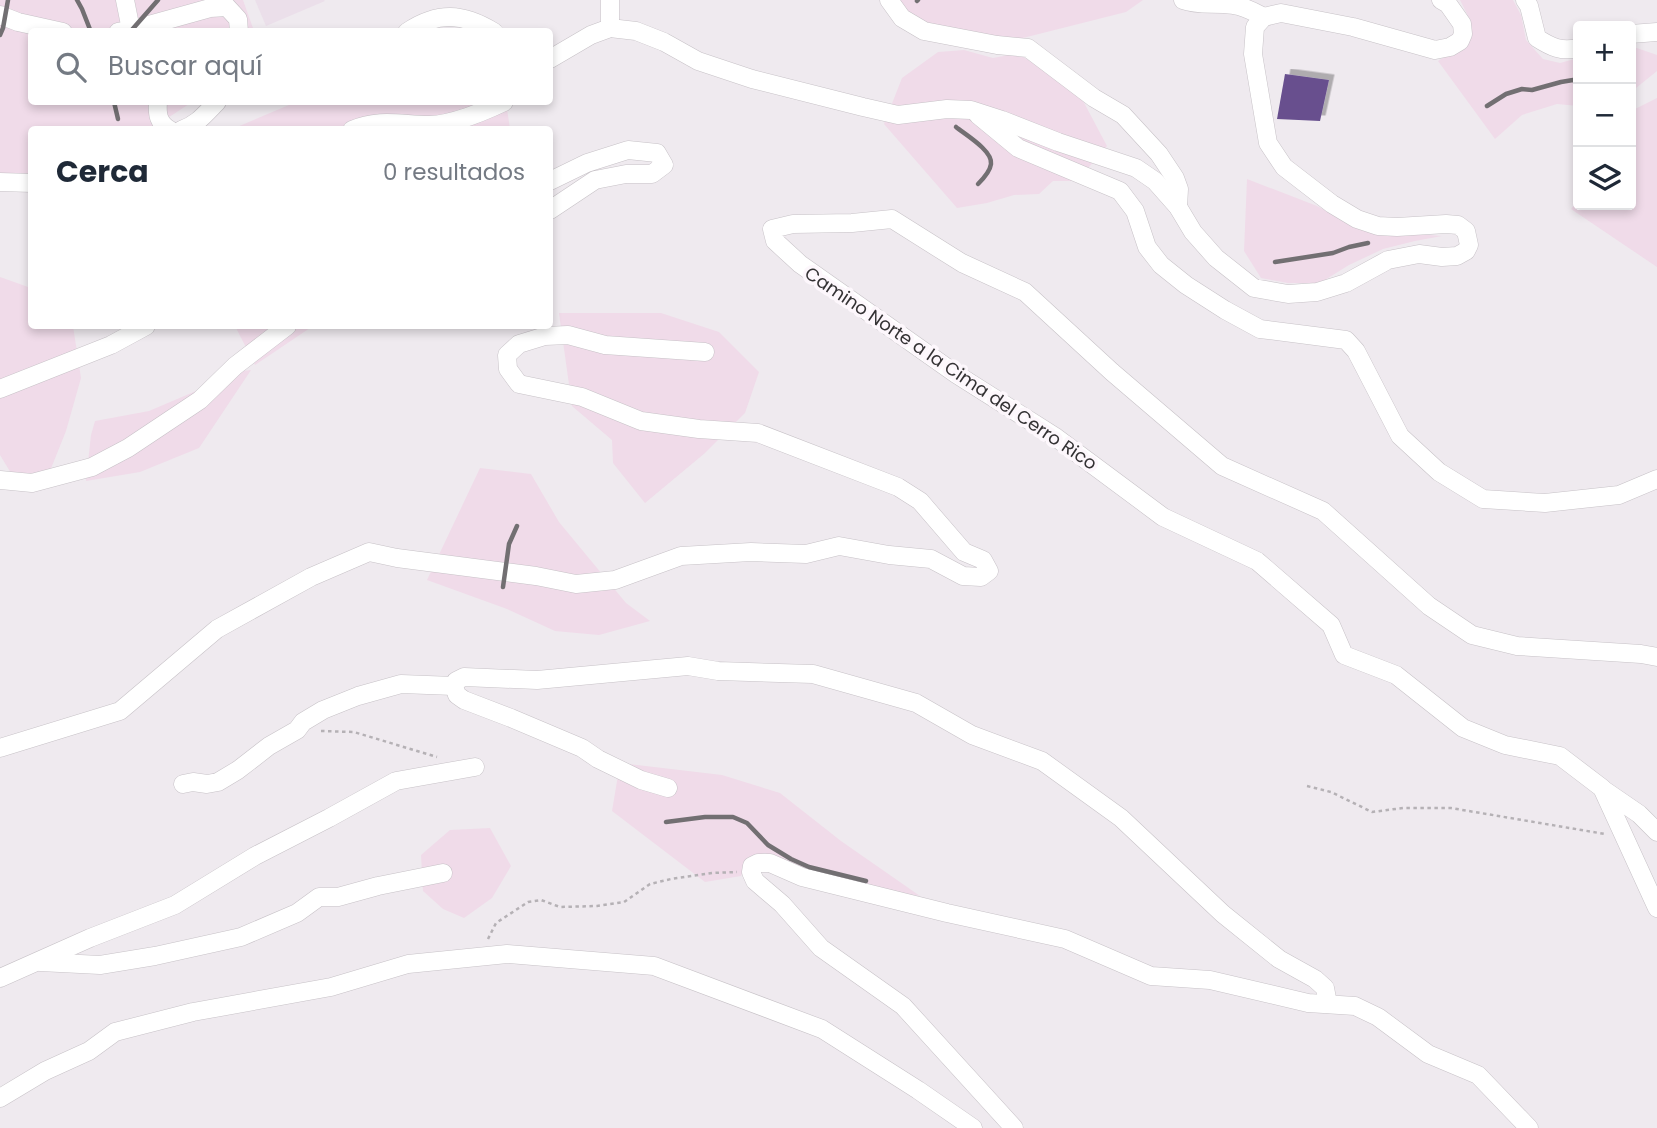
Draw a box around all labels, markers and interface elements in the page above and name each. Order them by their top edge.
map controls [1573,21,1636,210]
button: + [1573,21,1636,84]
search box [28,28,553,105]
icon: search [52,48,90,86]
text: Buscar aquí [108,48,262,84]
button: − [1573,84,1636,147]
button: layers [1573,147,1636,210]
text: Cerca [56,150,149,193]
text: 0 resultados [383,156,525,188]
street label: Camino Norte a la Cima del Cerro Rico [800,260,1102,476]

